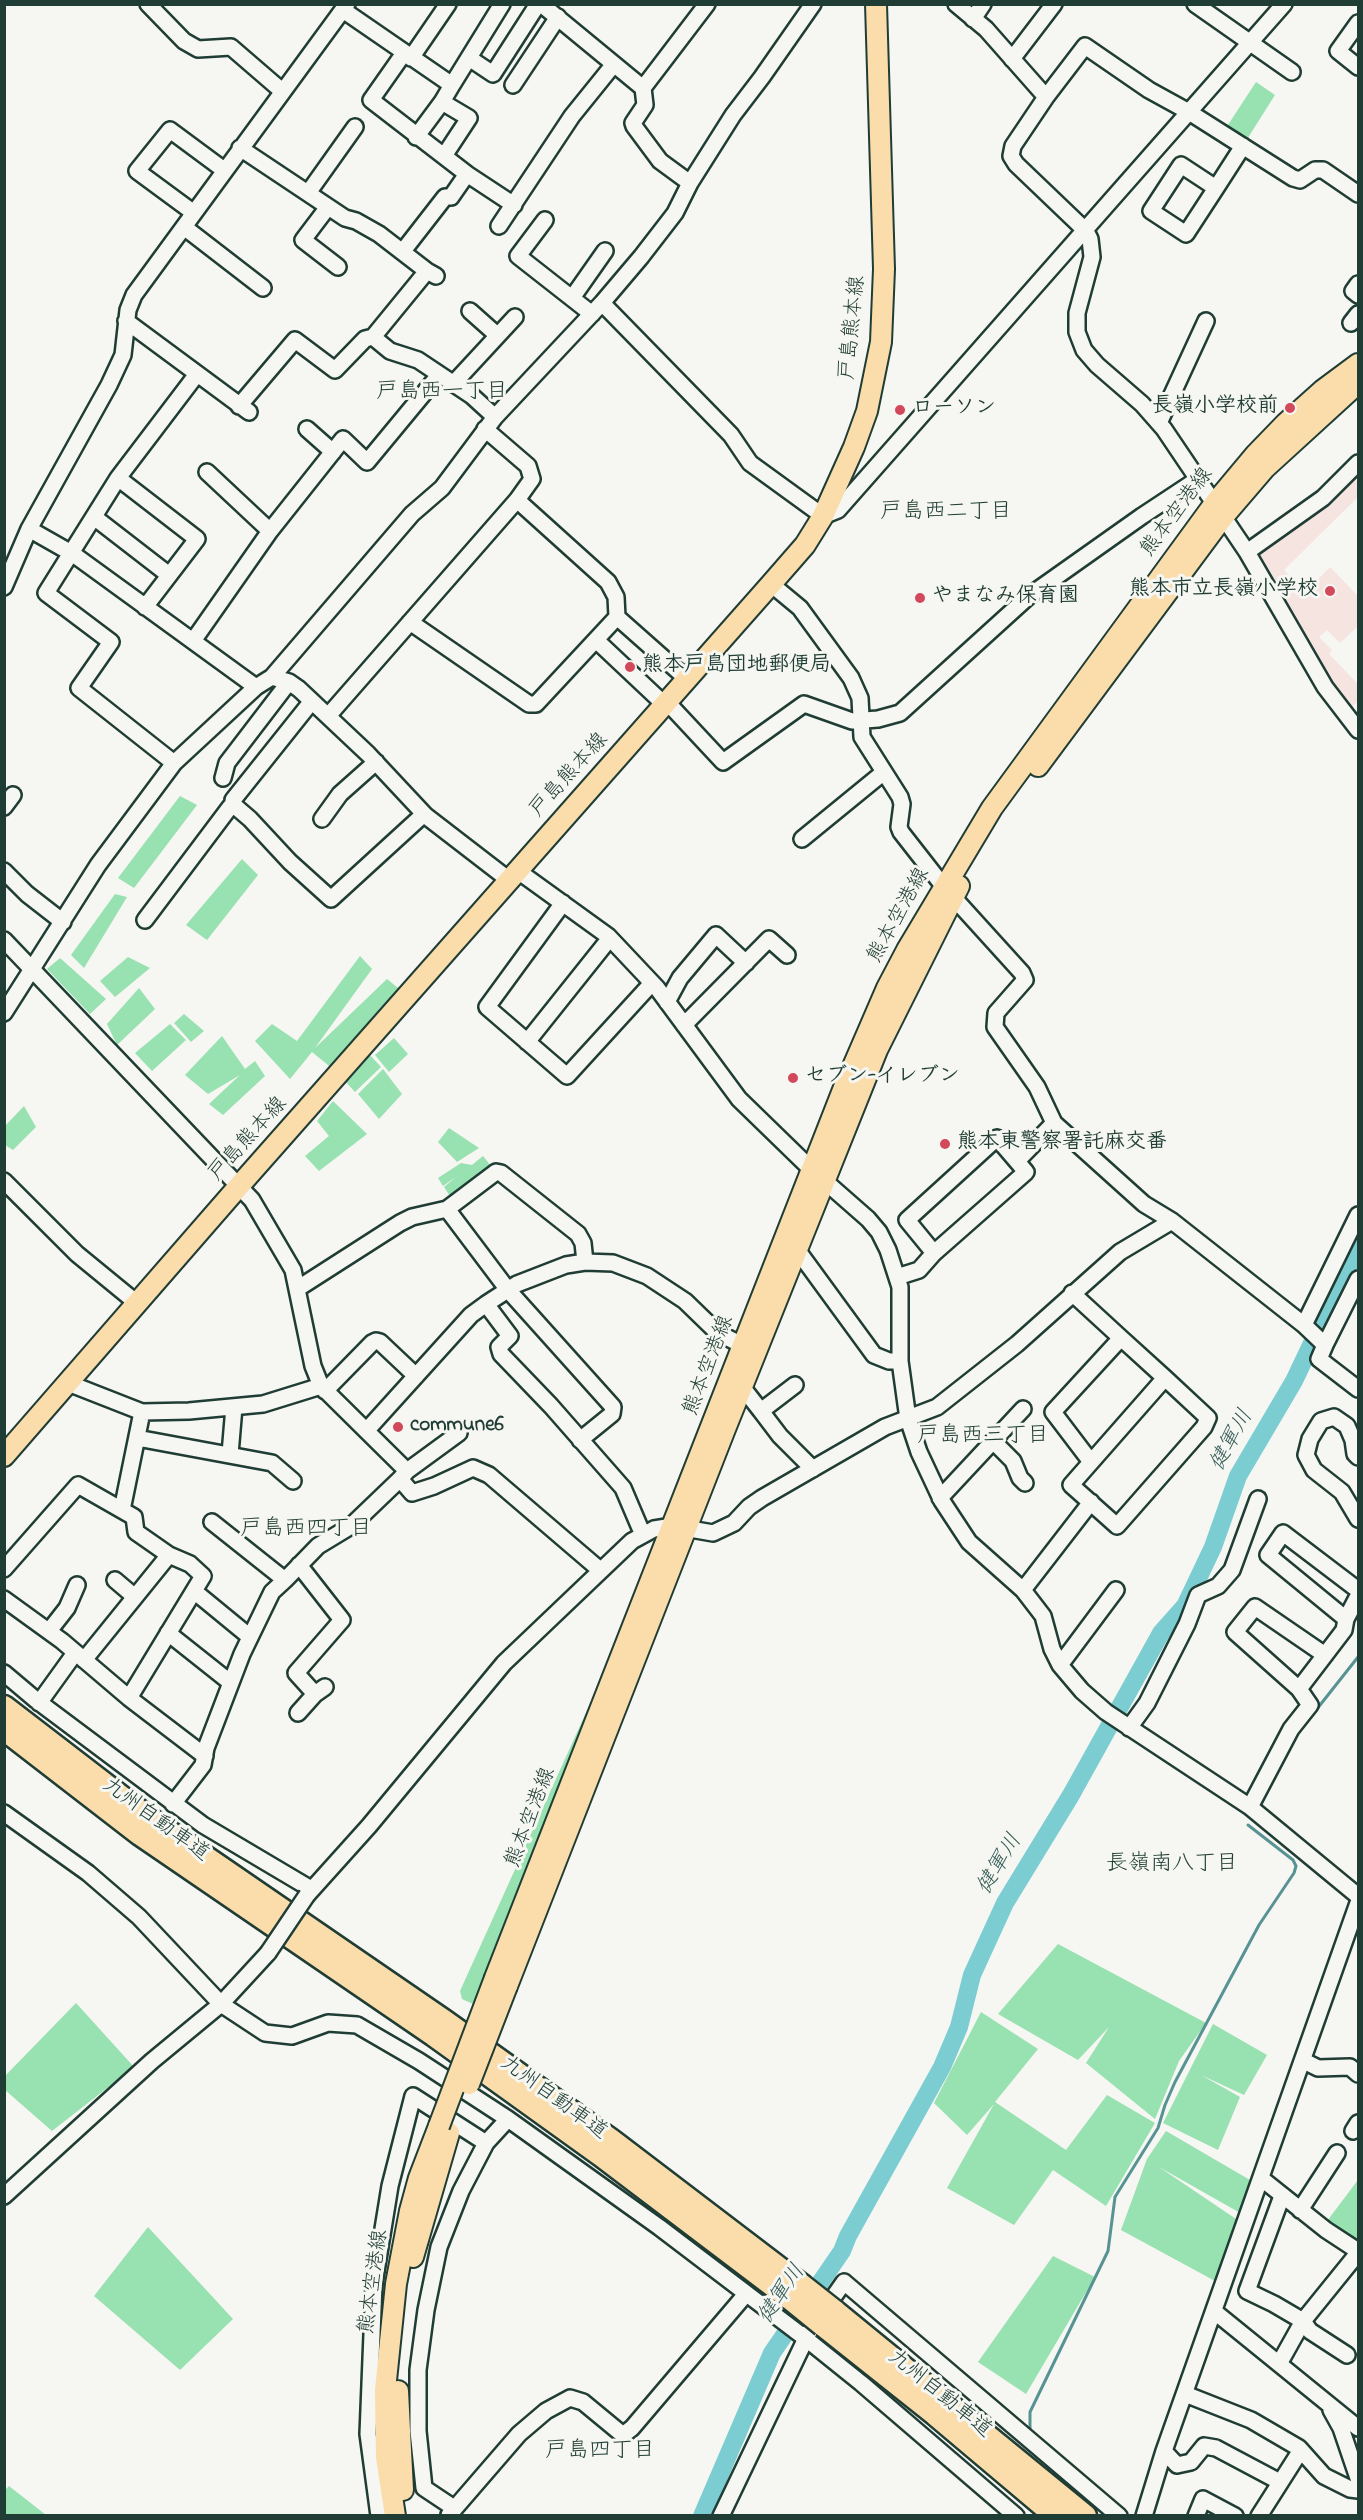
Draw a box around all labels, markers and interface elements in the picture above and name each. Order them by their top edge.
street label: 戸島熊本線 [836,274,872,382]
district label: 戸島西一丁目 [376,380,508,406]
place label: 長嶺小学校前 [1152,395,1278,421]
place label: ローソン [912,397,996,423]
marker: 長嶺小学校前 [1283,401,1297,415]
marker: ローソン [893,403,907,417]
street label: 熊本空港線 [1136,463,1220,563]
district label: 戸島西二丁目 [880,500,1012,526]
place label: 熊本市立長嶺小学校 [1129,578,1318,604]
marker: 熊本市立長嶺小学校 [1323,584,1337,598]
place label: やまなみ保育園 [932,585,1079,611]
marker: やまなみ保育園 [913,591,927,605]
place label: 熊本戸島団地郵便局 [642,654,831,680]
marker: 熊本戸島団地郵便局 [623,660,637,674]
street label: 戸島熊本線 [526,729,614,823]
street label: 熊本空港線 [864,864,936,968]
place label: セブン-イレブン [805,1065,960,1091]
marker: セブン-イレブン [786,1071,800,1085]
street label: 戸島熊本線 [205,1093,293,1187]
place label: 熊本東警察署託麻交番 [957,1131,1167,1157]
marker: 熊本東警察署託麻交番 [938,1137,952,1151]
street label: 熊本空港線 [679,1312,741,1420]
water label: 健軍川 [1205,1406,1261,1476]
place label: commune6 [410,1414,504,1440]
marker: commune6 [391,1420,405,1434]
district label: 戸島西三丁目 [917,1424,1049,1450]
district label: 戸島西四丁目 [240,1517,372,1543]
street label: 熊本空港線 [501,1764,563,1872]
street label: 九州自動車道 [97,1774,213,1868]
water label: 健軍川 [973,1830,1029,1900]
district label: 長嶺南八丁目 [1106,1852,1238,1878]
street label: 九州自動車道 [495,2052,611,2146]
street label: 熊本空港線 [355,2228,395,2336]
water label: 健軍川 [754,2260,812,2330]
street label: 九州自動車道 [882,2346,996,2444]
district label: 戸島四丁目 [545,2439,655,2465]

